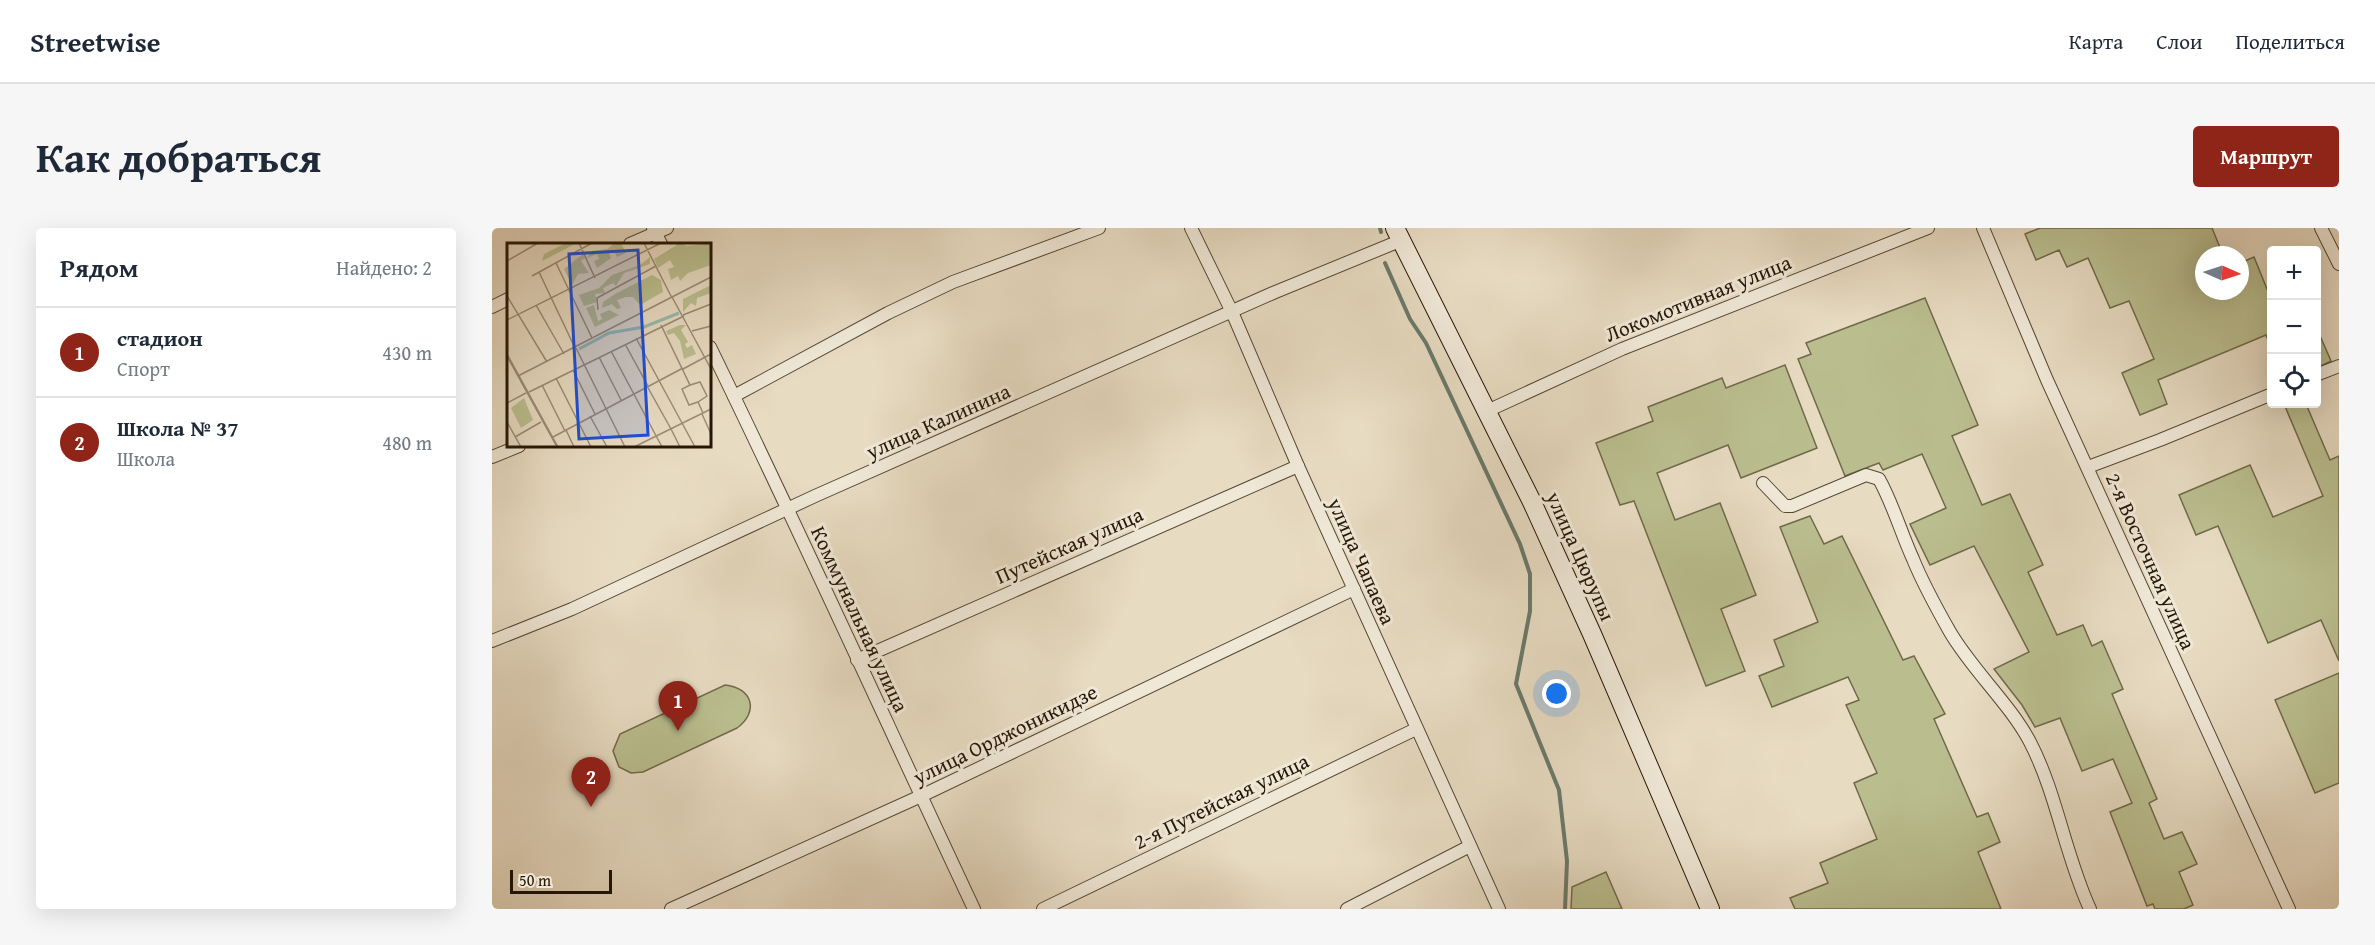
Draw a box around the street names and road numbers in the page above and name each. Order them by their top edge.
street label: Локомотивная улица [1600,246,1796,350]
street label: улица Калинина [860,375,1015,467]
street label: 2-я Восточная улица [2098,468,2204,654]
street label: улица Цюрупы [1538,485,1623,626]
street label: улица Чапаева [1320,492,1404,629]
street label: Путейская улица [990,499,1148,591]
street label: Коммунальная улица [803,521,917,717]
street label: улица Орджоникидзе [907,676,1102,793]
street label: 2-я Путейская улица [1128,745,1314,857]

